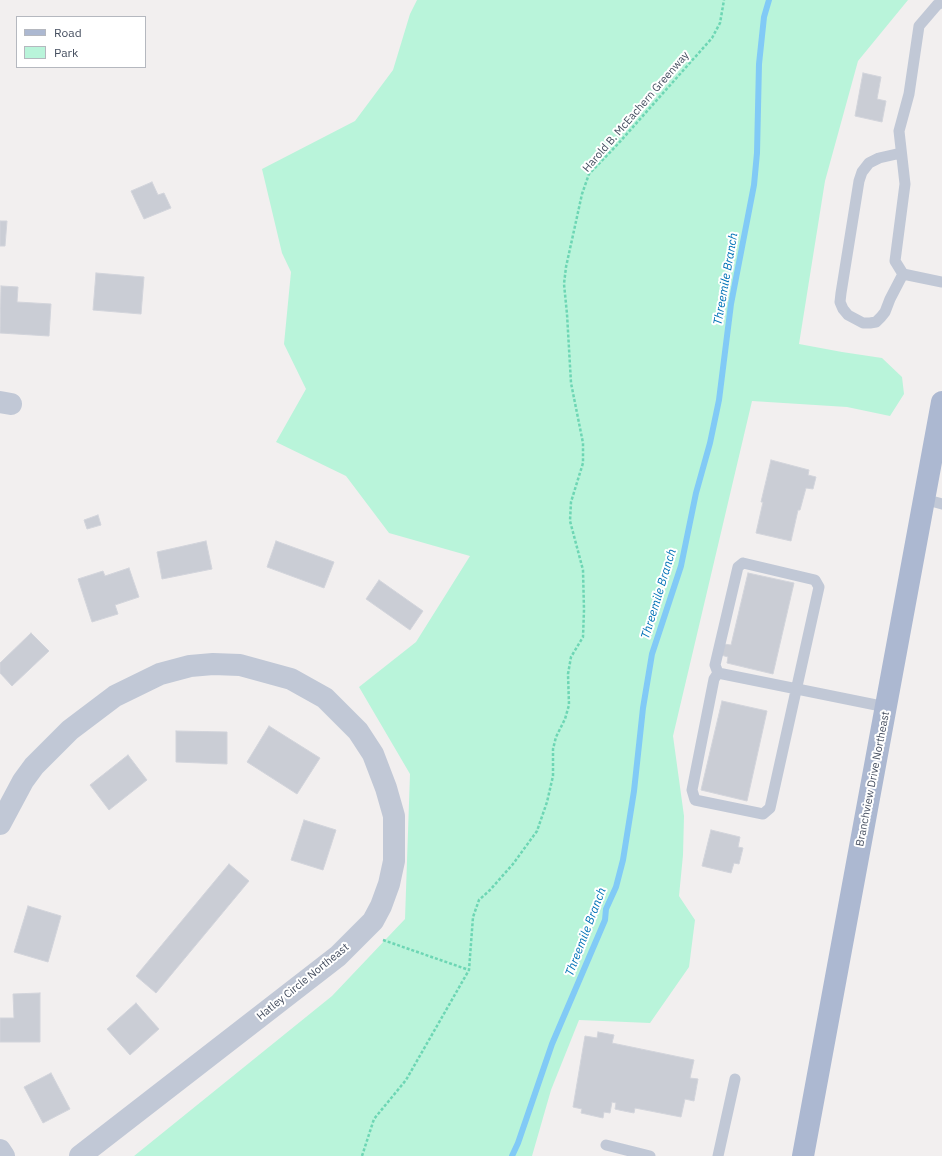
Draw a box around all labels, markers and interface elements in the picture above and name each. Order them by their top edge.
legend [16,16,146,68]
text: Road [54,25,82,40]
text: Park [54,45,78,60]
street label: Harold B. McEachern Greenway [580,49,692,175]
water label: Threemile Branch [711,232,741,326]
water label: Threemile Branch [638,547,680,641]
street label: Branchview Drive Northeast [853,710,893,848]
water label: Threemile Branch [562,886,610,978]
street label: Hatley Circle Northeast [254,941,352,1023]

